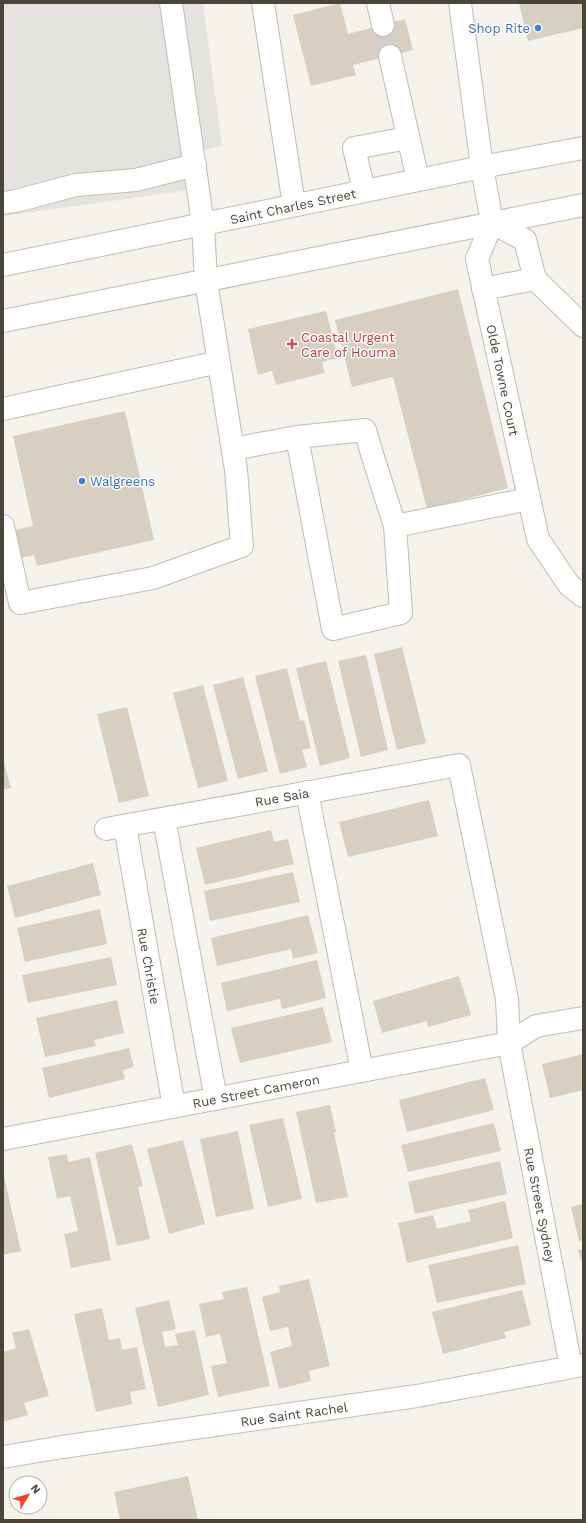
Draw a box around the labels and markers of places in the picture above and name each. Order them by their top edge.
place label: Shop Rite [468,21,530,36]
marker: Shop Rite [533,23,543,33]
place label: Coastal Urgent Care of Houma [301,330,397,360]
marker: Coastal Urgent Care of Houma [286,338,298,350]
place label: Walgreens [90,474,155,489]
marker: Walgreens [77,476,87,486]

